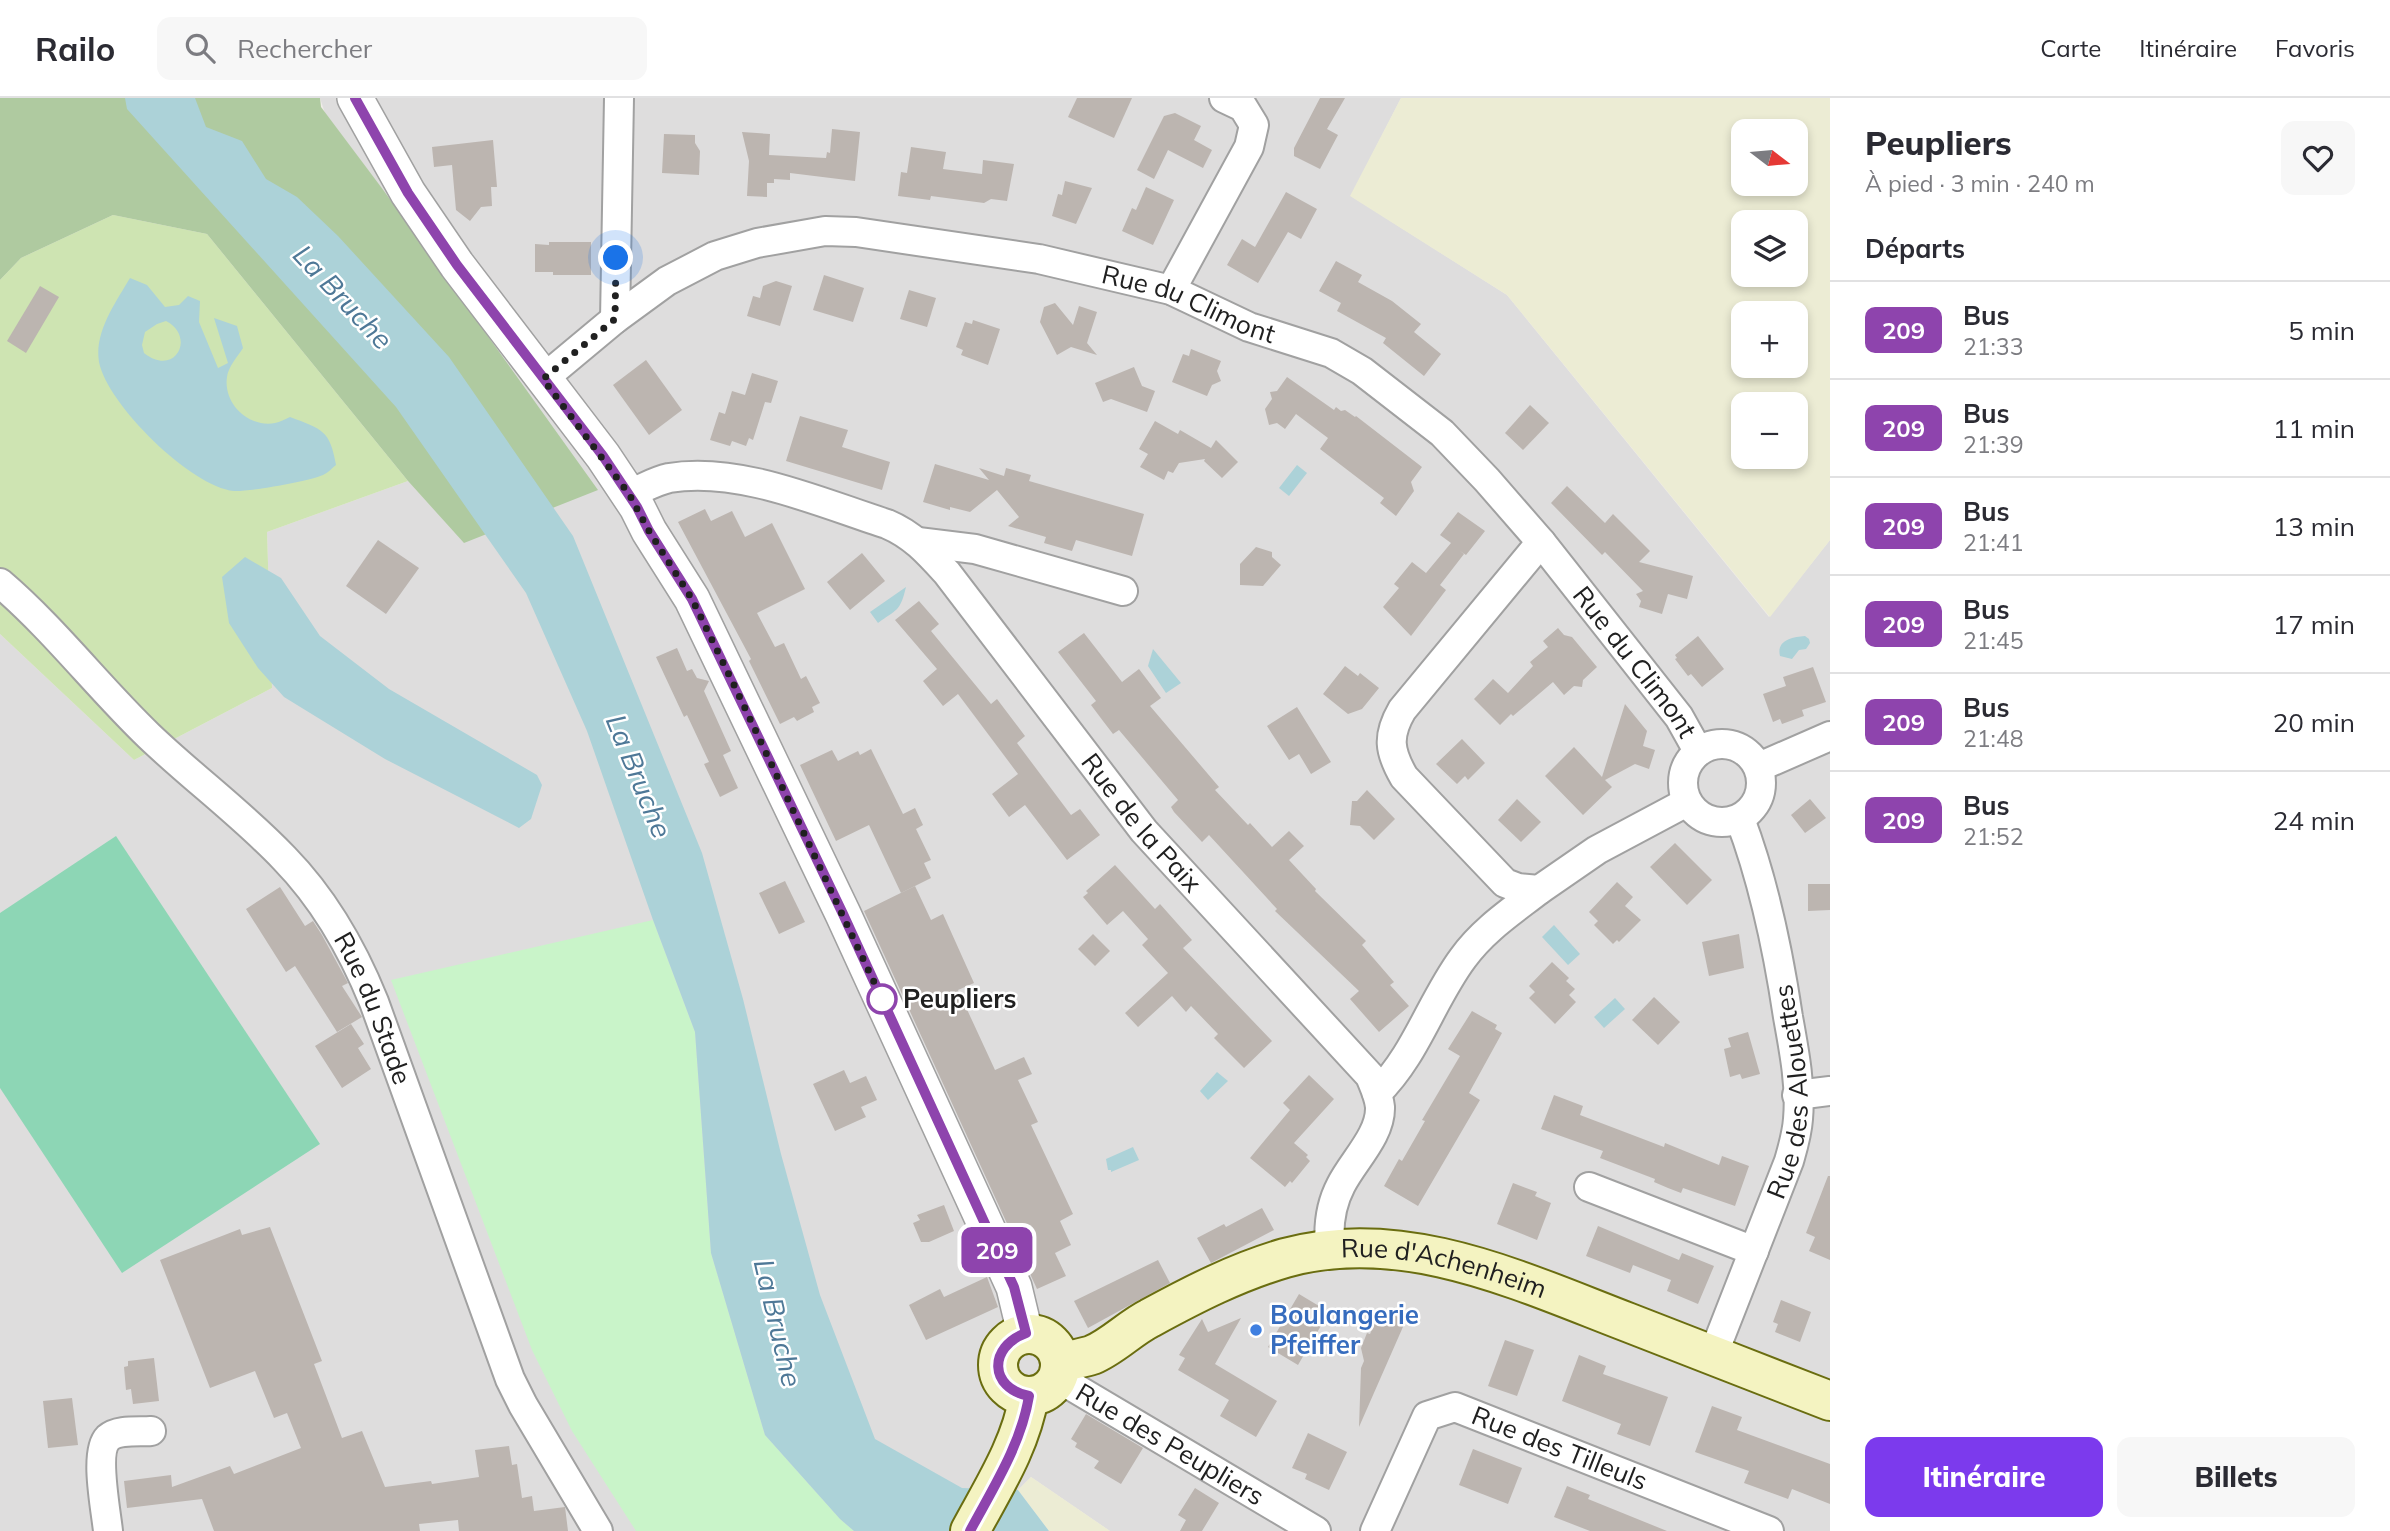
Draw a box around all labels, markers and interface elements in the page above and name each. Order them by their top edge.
search box [157,17,647,80]
text: Railo [35,28,115,69]
icon: search [181,29,219,67]
text: Rechercher [237,32,372,65]
text: Carte [2040,33,2101,63]
text: Itinéraire [2139,33,2237,63]
text: Favoris [2275,33,2355,63]
north arrow [1731,119,1808,196]
map controls [1731,119,1808,469]
button: heart [2281,121,2355,195]
text: Peupliers [1865,122,2012,163]
text: À pied · 3 min · 240 m [1865,169,2095,198]
button: layers [1731,210,1808,287]
text: Départs [1865,232,1965,265]
water label: La Bruche [286,237,401,356]
your location [598,240,633,275]
street label: Rue du Climont [1099,257,1280,350]
text: Bus [1963,299,2009,332]
button: + [1731,301,1808,378]
text: 5 min [2288,314,2355,347]
text: 209 [1882,315,1925,345]
text: 21:33 [1963,332,2023,361]
button: − [1731,392,1808,469]
text: Bus [1963,397,2009,430]
text: 11 min [2273,412,2355,445]
text: 209 [1882,413,1925,443]
text: 21:39 [1963,430,2023,459]
text: Bus [1963,495,2009,528]
text: 13 min [2273,510,2355,543]
text: 209 [1882,511,1925,541]
text: 21:41 [1963,528,2023,557]
street label: Rue du Climont [1566,579,1704,743]
text: Bus [1963,593,2009,626]
text: 17 min [2273,608,2355,641]
text: 209 [1882,609,1925,639]
text: 21:45 [1963,626,2023,655]
text: Bus [1963,691,2009,724]
text: 20 min [2273,706,2355,739]
text: 209 [1882,707,1925,737]
water label: La Bruche [599,709,680,843]
text: 21:48 [1963,724,2023,753]
street label: Rue de la Paix [1074,746,1209,899]
text: Bus [1963,789,2009,822]
text: 24 min [2273,804,2355,837]
text: 209 [1882,805,1925,835]
text: 21:52 [1963,822,2023,851]
street label: Rue du Stade [327,926,419,1089]
place label: Peupliers [903,982,1016,1015]
street label: Rue des Alouettes [1759,982,1815,1203]
marker: Peupliers [867,984,897,1014]
line badge: 209 [957,1227,1037,1273]
street label: Rue d'Achenheim [1340,1231,1551,1305]
text: 209 [975,1235,1019,1265]
water label: La Bruche [747,1256,810,1390]
place label: Boulangerie Pfeiffer [1270,1298,1419,1361]
marker: Boulangerie Pfeiffer [1248,1322,1264,1338]
street label: Rue des Peupliers [1070,1375,1270,1512]
street label: Rue des Tilleuls [1467,1398,1652,1497]
button: Itinéraire [1865,1437,2103,1517]
button: Billets [2117,1437,2355,1517]

